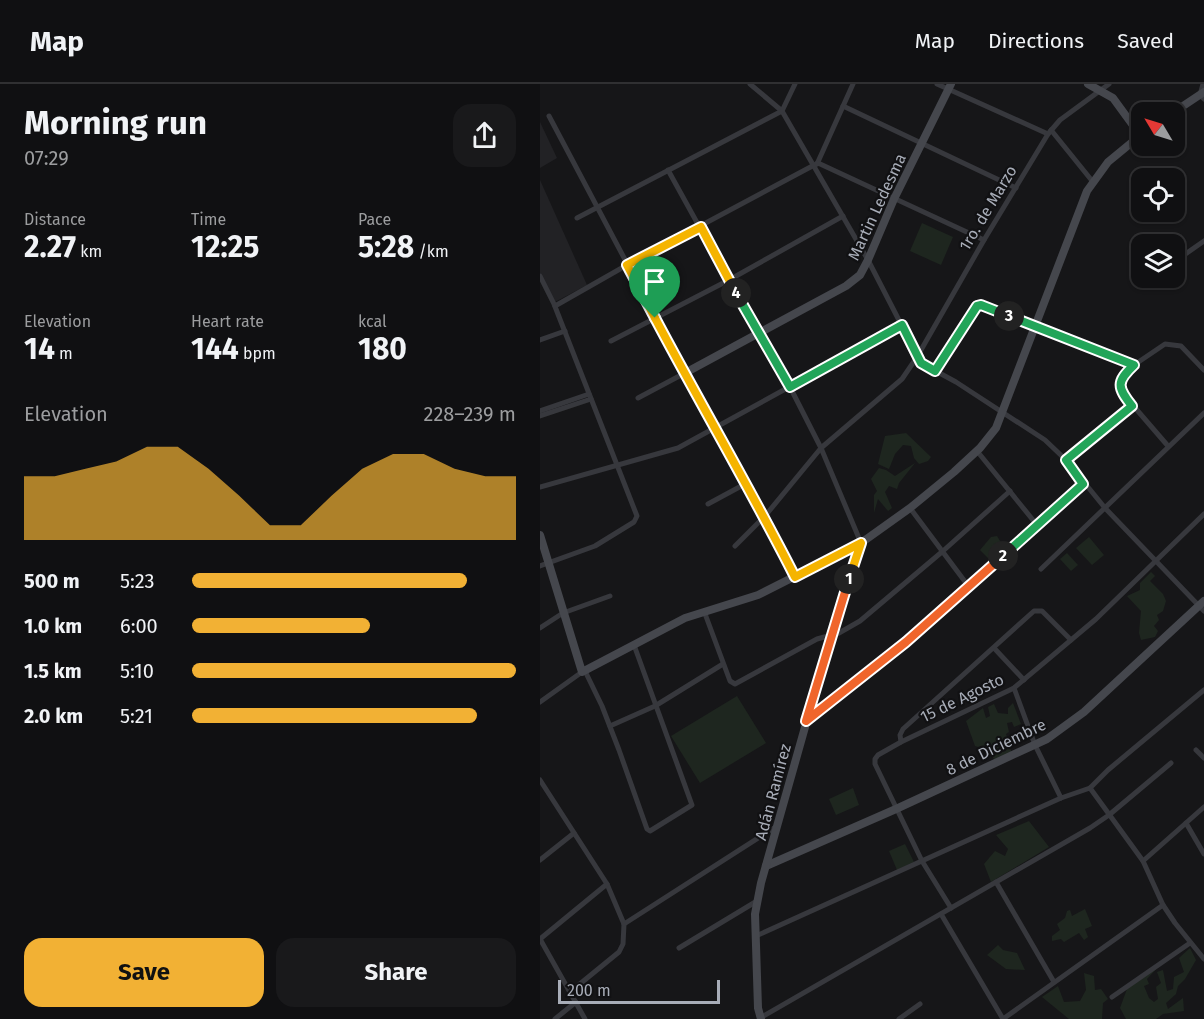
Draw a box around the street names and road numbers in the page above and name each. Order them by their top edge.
street label: Martin Ledesma [844,151,910,263]
street label: 1ro. de Marzo [955,162,1021,254]
street label: 15 de Agosto [917,670,1007,726]
street label: 8 de Diciembre [943,715,1049,779]
street label: Adán Ramírez [751,742,795,842]

